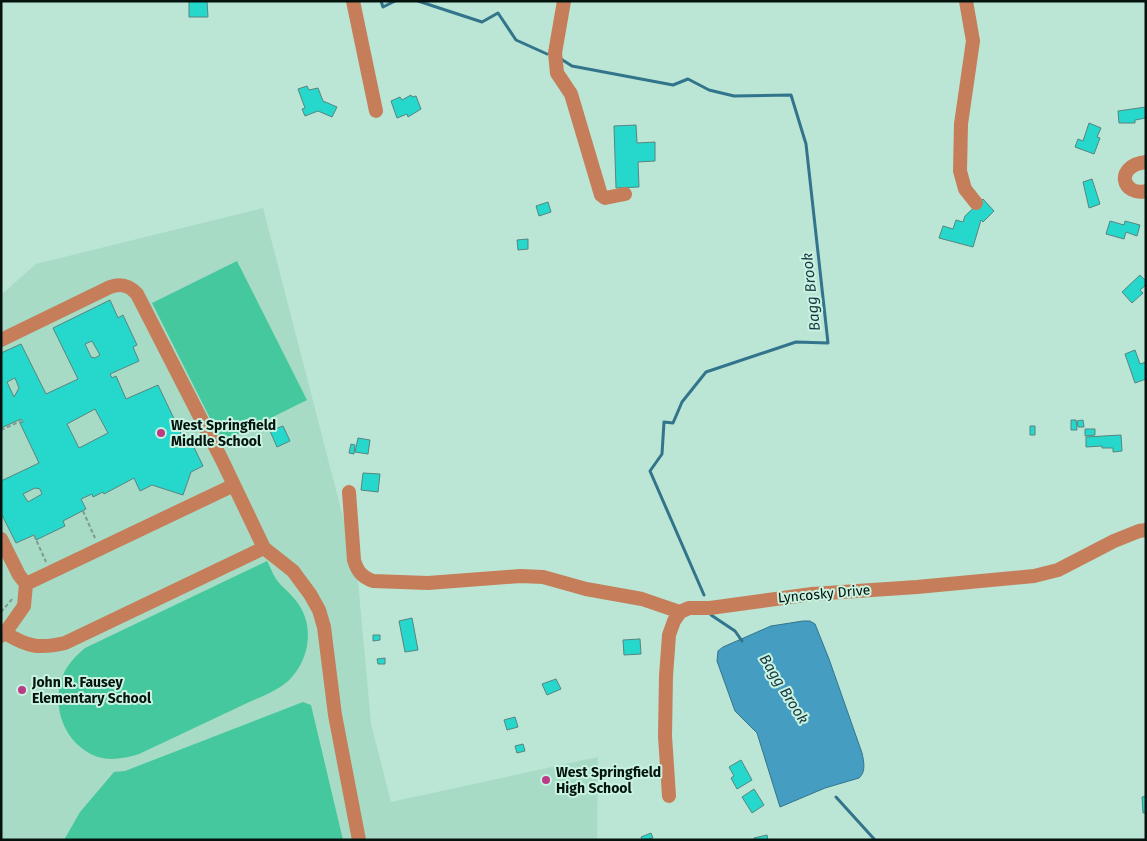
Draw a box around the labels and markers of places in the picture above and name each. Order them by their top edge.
place label: West Springfield Middle School [171,417,276,450]
marker: West Springfield Middle School [155,427,167,439]
place label: John R. Fausey Elementary School [31,674,152,707]
marker: John R. Fausey Elementary School [16,684,28,696]
place label: West Springfield High School [556,764,661,797]
marker: West Springfield High School [540,774,552,786]

